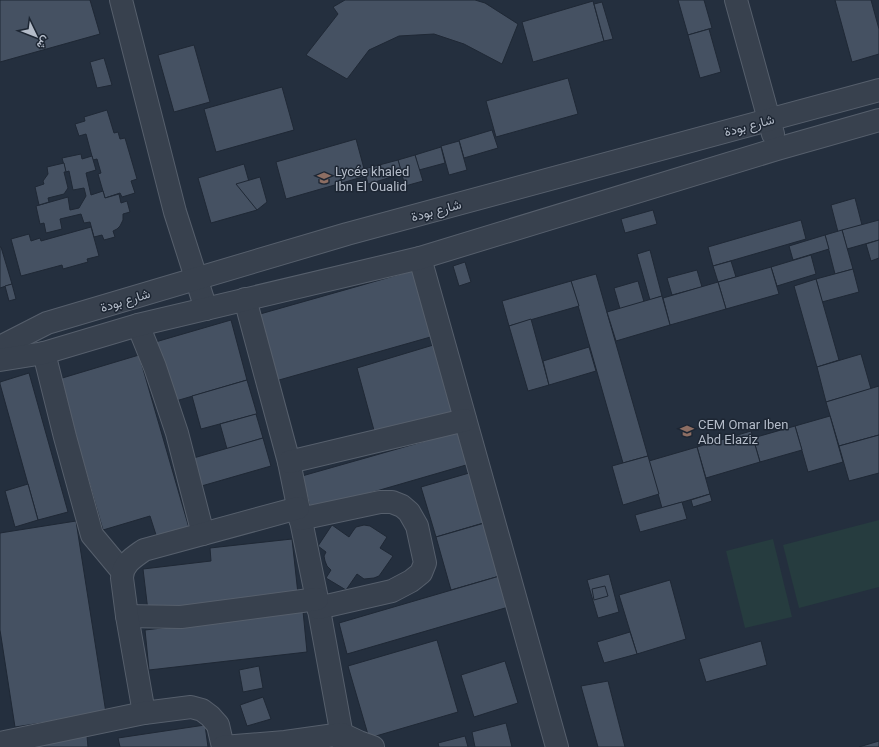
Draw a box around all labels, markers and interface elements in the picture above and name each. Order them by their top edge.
north arrow [16,16,56,56]
text: ش [34,33,52,52]
street label: شارع بودة [722,112,776,141]
place label: Lycée khaled Ibn El Oualid [335,164,409,194]
school or university icon: Lycée khaled Ibn El Oualid [316,170,332,186]
street label: شارع بودة [409,197,463,226]
street label: شارع بودة [98,286,152,317]
place label: CEM Omar Iben Abd Elaziz [698,417,788,447]
school or university icon: CEM Omar Iben Abd Elaziz [679,423,695,439]

